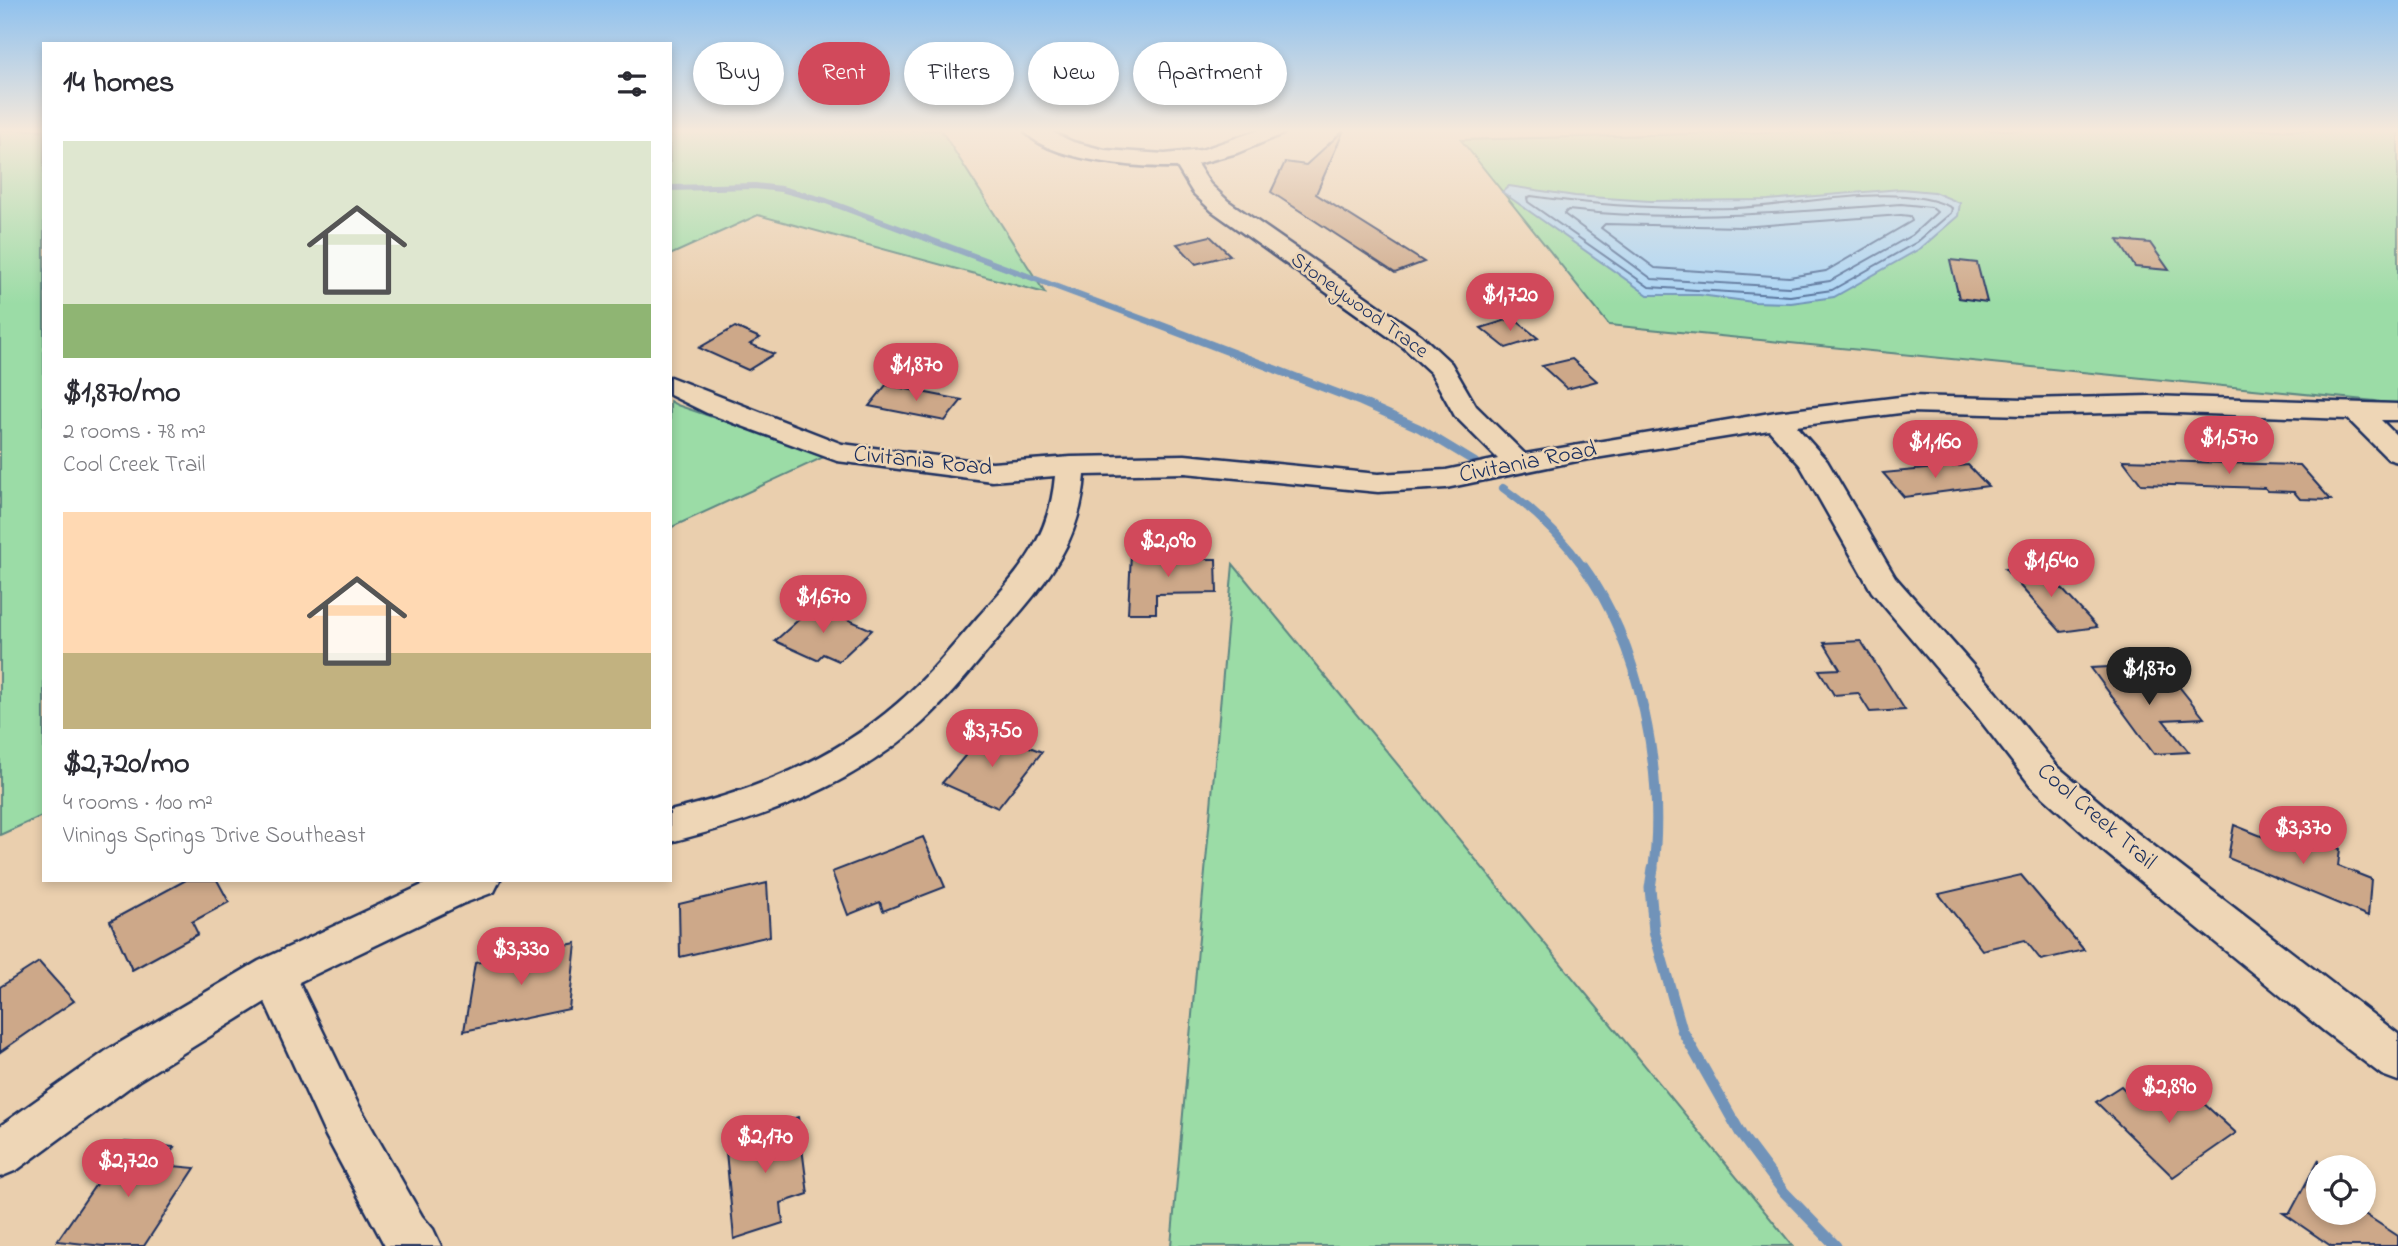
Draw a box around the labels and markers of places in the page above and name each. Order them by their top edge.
pin: $1,720 [1453,274,1567,333]
pin: $1,870 [859,344,973,403]
pin: $1,570 [2172,416,2286,476]
pin: $1,160 [1878,420,1992,480]
pin: $2,090 [1111,520,1225,579]
pin: $1,640 [1994,540,2108,599]
pin: $1,670 [766,576,880,635]
pin: $1,870 [2092,648,2206,707]
pin: $3,750 [935,710,1049,769]
pin: $3,370 [2246,806,2360,866]
pin: $3,330 [464,928,578,987]
pin: $2,890 [2112,1066,2226,1125]
pin: $2,170 [708,1116,822,1175]
pin: $2,720 [71,1140,185,1199]

